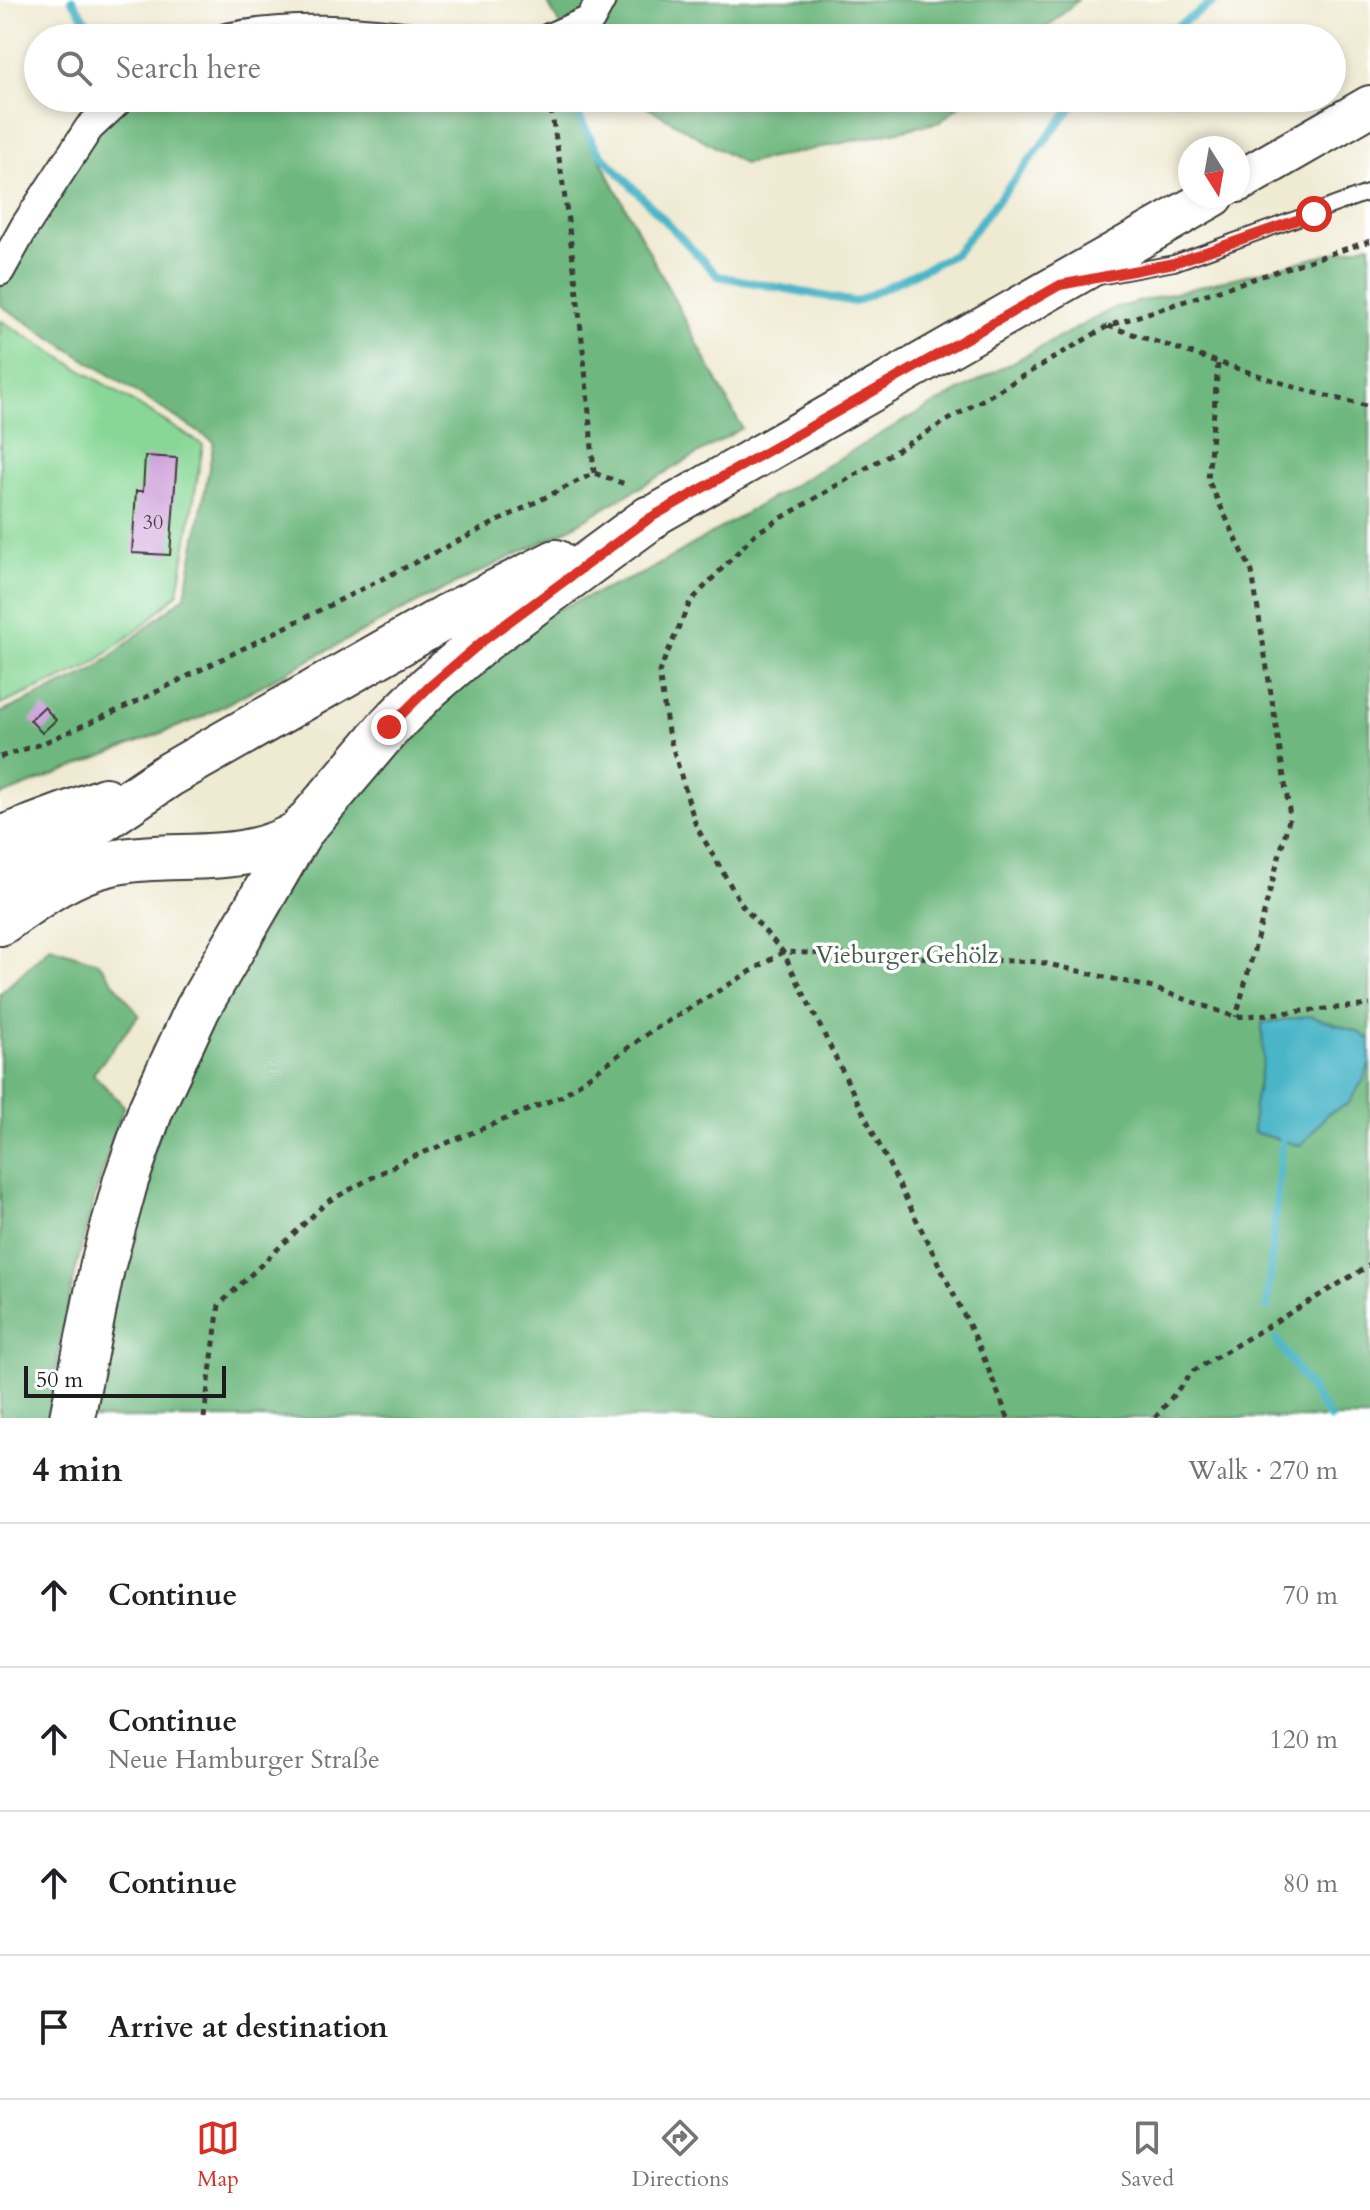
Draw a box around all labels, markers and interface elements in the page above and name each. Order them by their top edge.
search box [24,24,1346,112]
icon: search [52,46,96,90]
text: Search here [116,48,261,89]
north arrow [1178,136,1250,208]
route start [1296,196,1332,232]
house number: 30 [143,509,163,536]
route end [371,709,407,745]
park label: Vieburger Gehölz [816,939,999,972]
scale bar [24,1362,226,1398]
text: 50 m [36,1365,83,1395]
text: 4 min [32,1447,123,1493]
text: Walk · 270 m [1188,1453,1338,1488]
icon: ahead [32,1573,76,1617]
text: Continue [108,1575,237,1616]
text: 70 m [1282,1578,1338,1613]
text: Continue [108,1701,237,1742]
icon: ahead [32,1717,76,1761]
text: 120 m [1269,1722,1338,1757]
text: Neue Hamburger Straße [108,1742,380,1777]
icon: ahead [32,1861,76,1905]
text: Continue [108,1863,237,1904]
text: 80 m [1282,1866,1338,1901]
icon: arrive [32,2005,76,2049]
text: Arrive at destination [108,2007,388,2048]
tab: Map [196,2116,240,2194]
tab: Directions [632,2116,729,2194]
tab: Saved [1121,2116,1174,2194]

